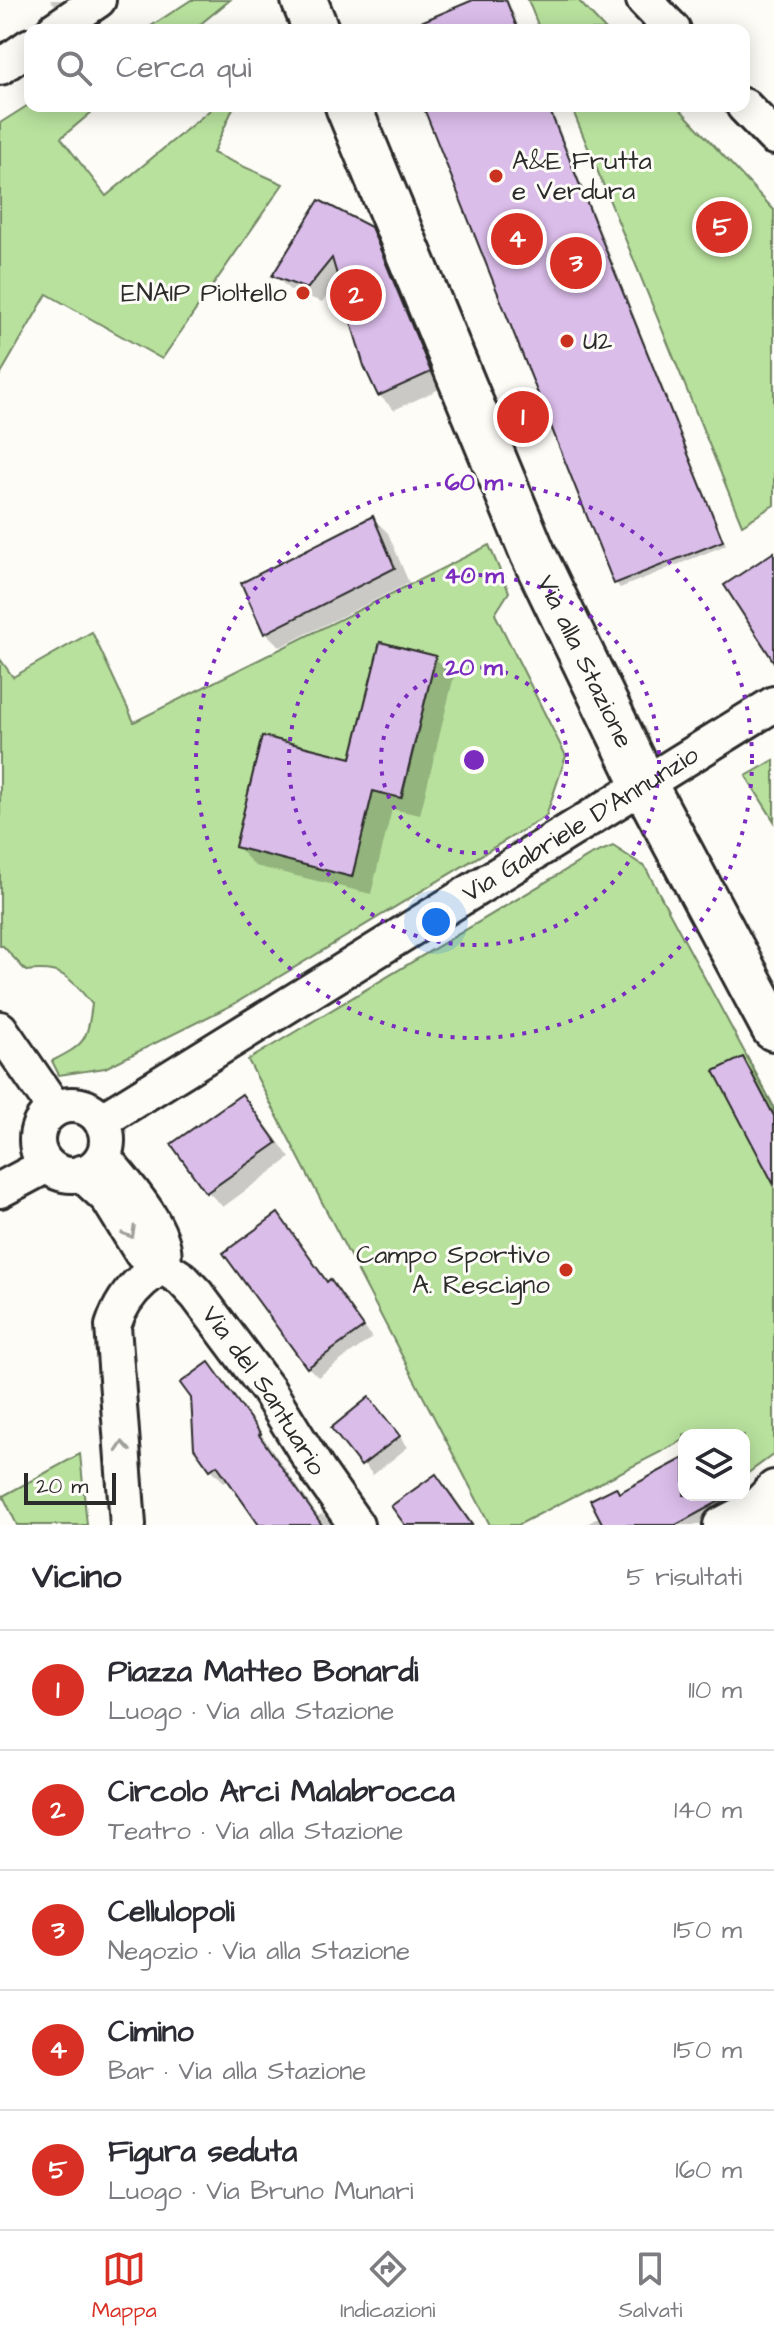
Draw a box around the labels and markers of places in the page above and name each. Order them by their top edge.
place label: A&E Frutta e Verdura [512,143,652,209]
marker: A&E Frutta e Verdura [487,167,505,185]
pin: 5 [696,197,748,257]
pin: 4 [491,209,543,269]
pin: 3 [550,233,602,293]
pin: 2 [330,265,382,325]
place label: ENAIP Pioltello [121,275,287,311]
marker: ENAIP Pioltello [294,284,312,302]
place label: U2 [583,323,613,359]
marker: U2 [558,332,576,350]
pin: 1 [497,387,549,447]
centre of rings [460,746,488,774]
place label: Campo Sportivo A. Rescigno [356,1237,550,1305]
marker: Campo Sportivo A. Rescigno [557,1261,575,1279]

